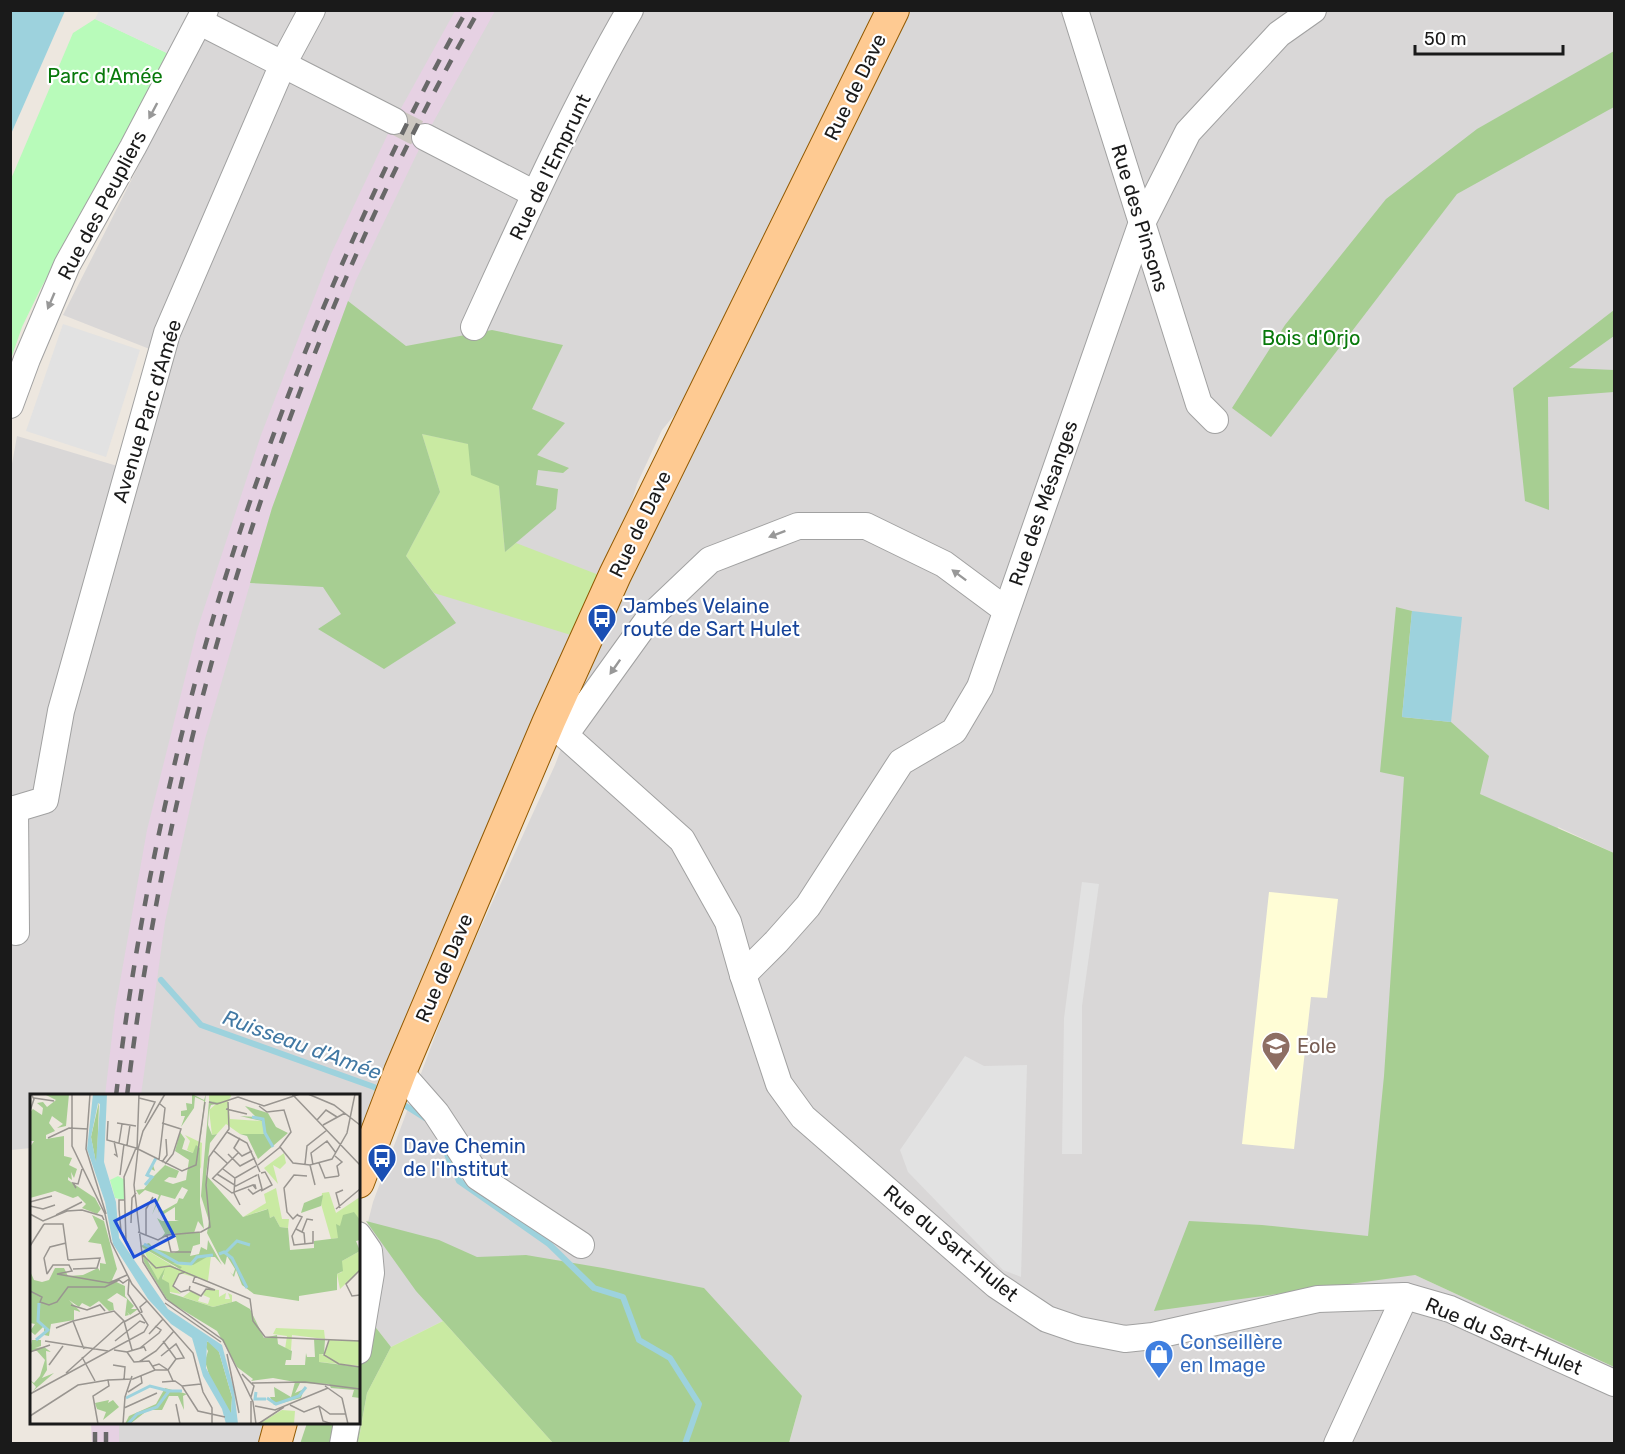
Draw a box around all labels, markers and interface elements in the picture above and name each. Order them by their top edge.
scale bar [1415,18,1564,56]
text: 50 m [1424,28,1467,50]
street label: Rue de Dave [819,30,891,144]
park label: Parc d'Amée [47,64,163,88]
street label: Rue de l'Emprunt [504,90,596,244]
one-way arrow [148,103,158,120]
street label: Rue des Peupliers [52,126,152,284]
street label: Rue des Pinsons [1106,141,1174,295]
one-way arrow [46,293,56,311]
street label: Avenue Parc d'Amée [108,316,186,506]
park label: Bois d'Orjo [1262,326,1360,350]
street label: Rue des Mésanges [1003,417,1083,589]
street label: Rue de Dave [604,467,676,581]
one-way arrow [768,529,786,539]
one-way arrow [951,569,966,581]
place label: Jambes Velaine route de Sart Hulet [623,594,800,641]
bus stop icon: Jambes Velaine route de Sart Hulet [586,602,618,644]
one-way arrow [609,658,621,674]
street label: Rue de Dave [410,910,478,1026]
water label: Ruisseau d'Amée [220,1004,385,1085]
school or university icon: Eole [1260,1030,1292,1072]
place label: Eole [1297,1034,1337,1058]
inset map [30,1094,360,1424]
place label: Dave Chemin de l'Institut [403,1134,526,1181]
bus stop icon: Dave Chemin de l'Institut [366,1142,398,1184]
street label: Rue du Sart-Hulet [879,1180,1023,1306]
street label: Rue du Sart-Hulet [1422,1292,1586,1380]
place label: Conseillère en Image [1180,1330,1283,1377]
shop icon: Conseillère en Image [1143,1338,1175,1380]

